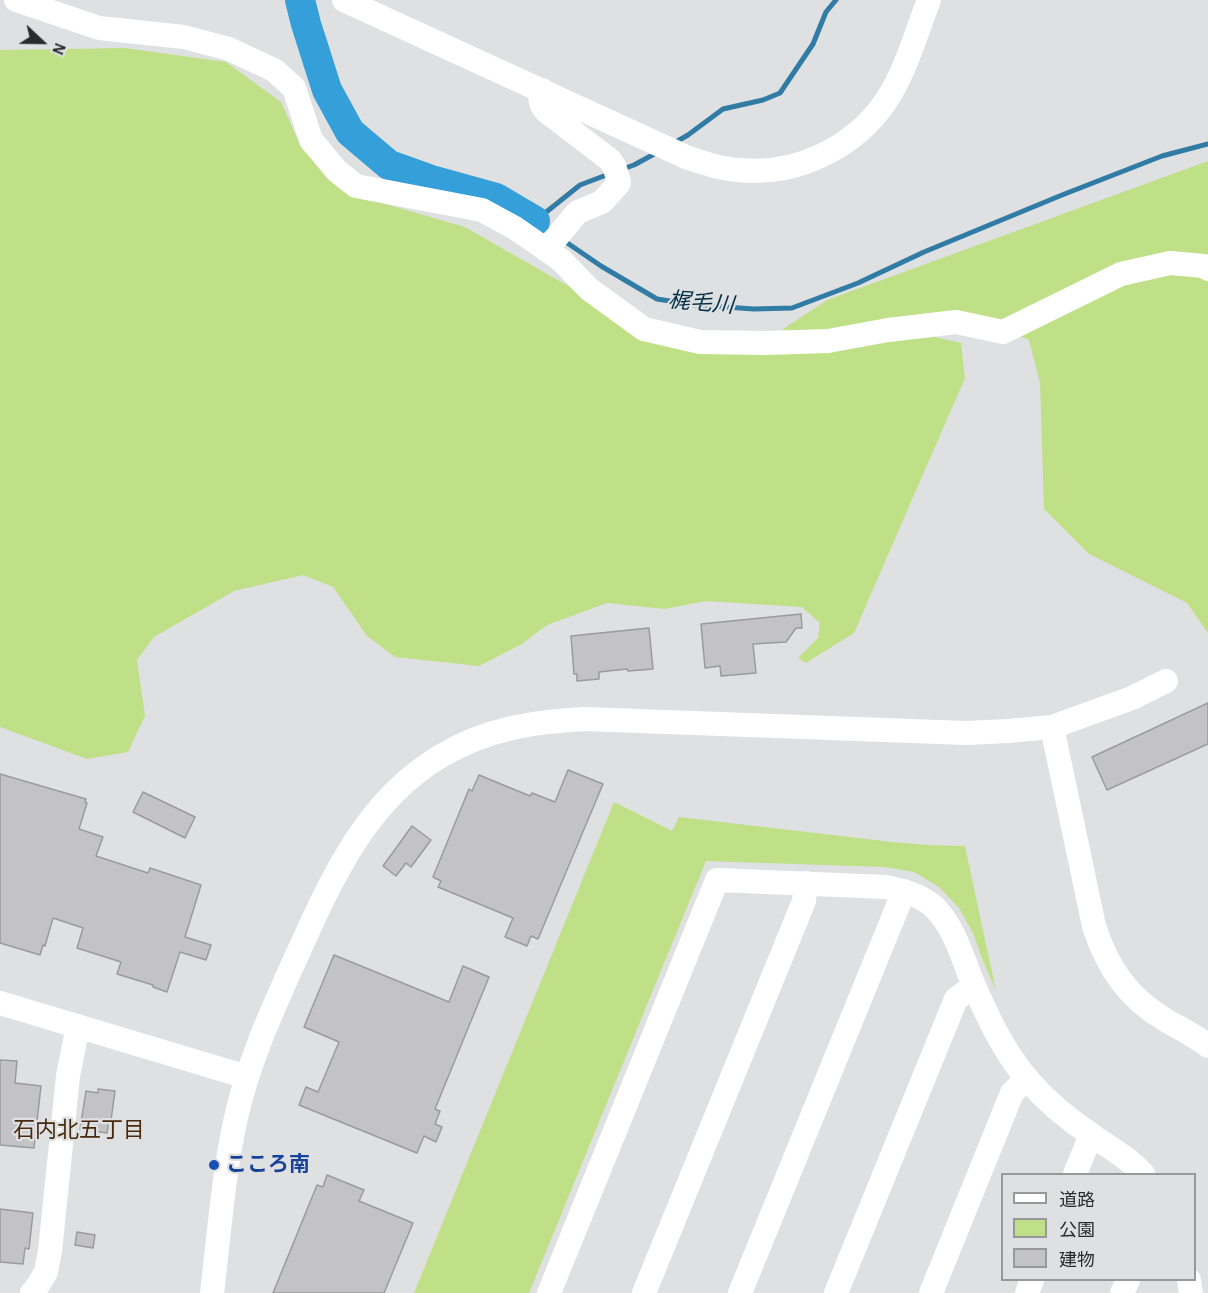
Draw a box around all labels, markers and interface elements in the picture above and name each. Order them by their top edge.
north arrow [12,12,72,72]
text: N [49,41,68,57]
water label: 梶毛川 [667,287,735,319]
district label: 石内北五丁目 [13,1117,145,1143]
place label: こころ南 [226,1152,310,1178]
marker: こころ南 [207,1158,221,1172]
legend [1001,1173,1196,1281]
text: 道路 [1059,1192,1095,1210]
text: 公園 [1059,1222,1095,1240]
text: 建物 [1059,1252,1095,1270]

